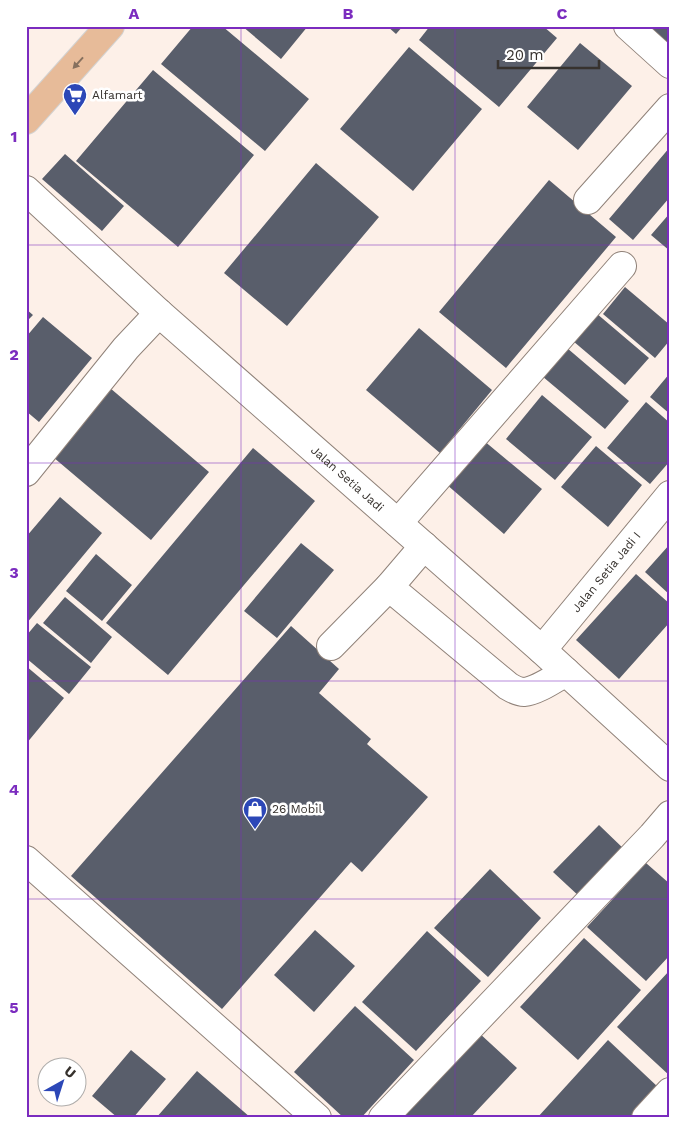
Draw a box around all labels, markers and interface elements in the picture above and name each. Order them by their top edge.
text: A [129,4,140,23]
text: B [343,4,354,23]
text: C [557,4,568,23]
scale bar [498,38,600,70]
text: 20 m [506,46,544,64]
one-way arrow [72,56,83,69]
supermarket icon: Alfamart [62,82,88,116]
place label: Alfamart [92,88,143,102]
text: 1 [11,127,17,146]
text: 2 [9,345,19,364]
street label: Jalan Setia Jadi [308,443,387,515]
street label: Jalan Setia Jadi I [569,529,644,615]
text: 3 [9,563,19,582]
text: 4 [9,780,19,799]
shop icon: 26 Mobil [242,796,268,830]
place label: 26 Mobil [272,802,322,816]
text: 5 [9,998,19,1017]
north arrow [38,1056,88,1106]
text: U [61,1063,79,1081]

